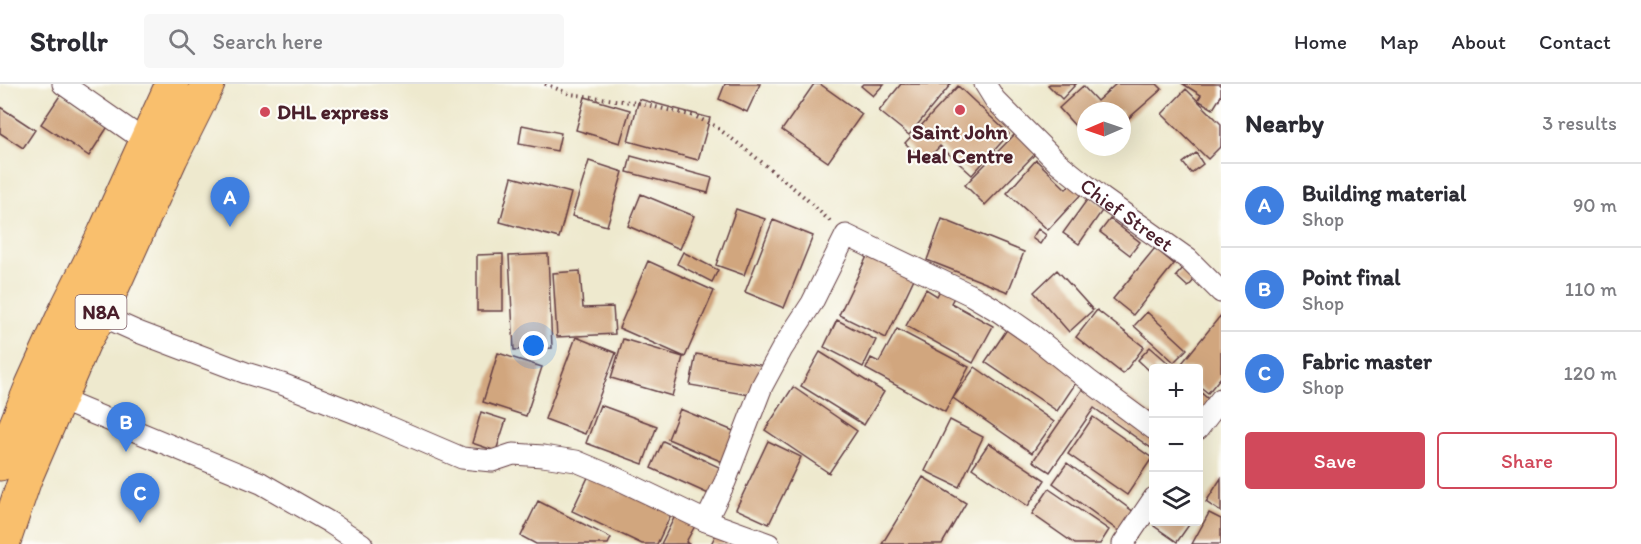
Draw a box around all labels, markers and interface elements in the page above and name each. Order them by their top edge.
search box [144,14,564,68]
text: Strollr [30,24,108,58]
icon: search [165,25,198,58]
text: Search here [213,28,323,55]
text: Home [1294,29,1347,54]
text: Map [1380,29,1419,54]
text: About [1452,29,1506,54]
text: Contact [1539,29,1611,54]
place label: DHL express [277,99,389,125]
north arrow [1077,102,1131,156]
marker: Saint John Heal Centre [953,103,967,117]
marker: DHL express [258,105,272,119]
text: Nearby [1245,107,1324,139]
text: 3 results [1542,111,1617,135]
place label: Saint John Heal Centre [907,119,1013,168]
street label: Chief Street [1075,172,1178,257]
pin: A [210,178,250,227]
text: Building material [1302,180,1466,207]
text: A [1258,193,1271,217]
text: 90 m [1573,193,1617,217]
text: Shop [1302,207,1344,231]
text: Point final [1302,264,1401,291]
text: B [1258,277,1271,301]
text: 110 m [1565,277,1617,301]
text: Shop [1302,291,1344,315]
road number: N8A [76,295,126,329]
your location [519,331,548,360]
text: Fabric master [1302,348,1432,375]
text: C [1258,361,1271,385]
text: 120 m [1564,361,1617,385]
map controls [1149,364,1203,526]
button: + [1149,364,1203,418]
text: Shop [1302,375,1344,399]
pin: B [106,402,146,452]
button: − [1149,418,1203,472]
button: Save [1245,432,1425,489]
button: Share [1437,432,1617,489]
button: layers [1149,472,1203,526]
pin: C [120,474,160,523]

